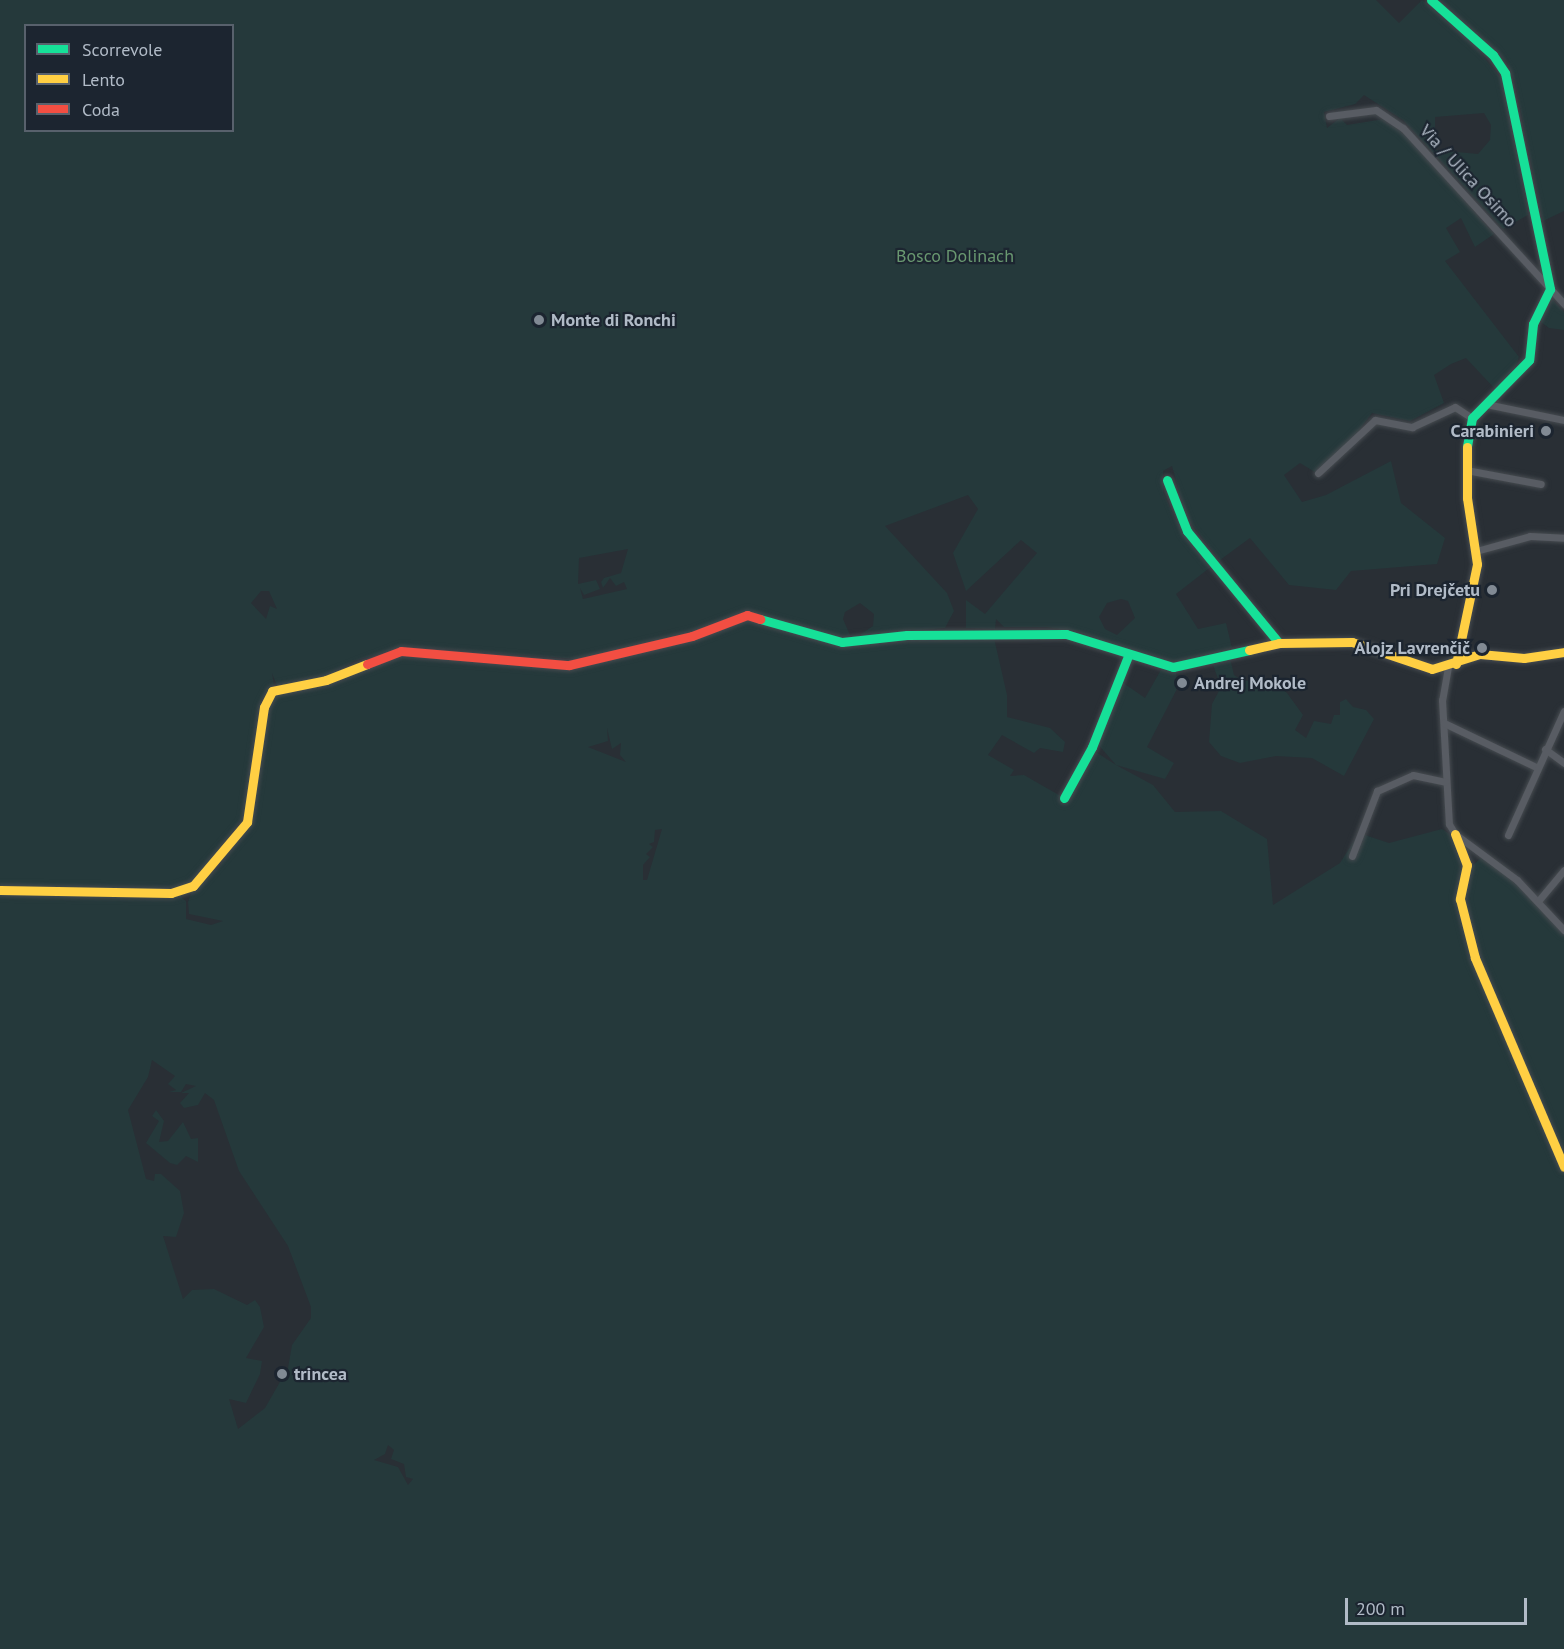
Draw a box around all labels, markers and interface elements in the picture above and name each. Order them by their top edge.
legend [24,24,234,132]
text: Scorrevole [82,38,162,61]
text: Lento [82,68,125,91]
text: Coda [82,98,120,121]
street label: Via / Ulica Osimo [1415,120,1521,232]
park label: Bosco Dolinach [896,245,1014,267]
place label: Monte di Ronchi [551,309,676,331]
marker: Monte di Ronchi [532,313,546,327]
place label: Carabinieri [1451,420,1534,442]
marker: Carabinieri [1539,424,1553,438]
place label: Pri Drejčetu [1390,579,1480,601]
marker: Pri Drejčetu [1485,583,1499,597]
place label: Alojz Lavrenčič [1354,637,1470,659]
marker: Alojz Lavrenčič [1475,641,1489,655]
place label: Andrej Mokole [1194,672,1306,694]
marker: Andrej Mokole [1175,676,1189,690]
place label: trincea [294,1363,347,1385]
marker: trincea [275,1367,289,1381]
scale bar [1348,1586,1530,1624]
text: 200 m [1356,1597,1405,1620]

